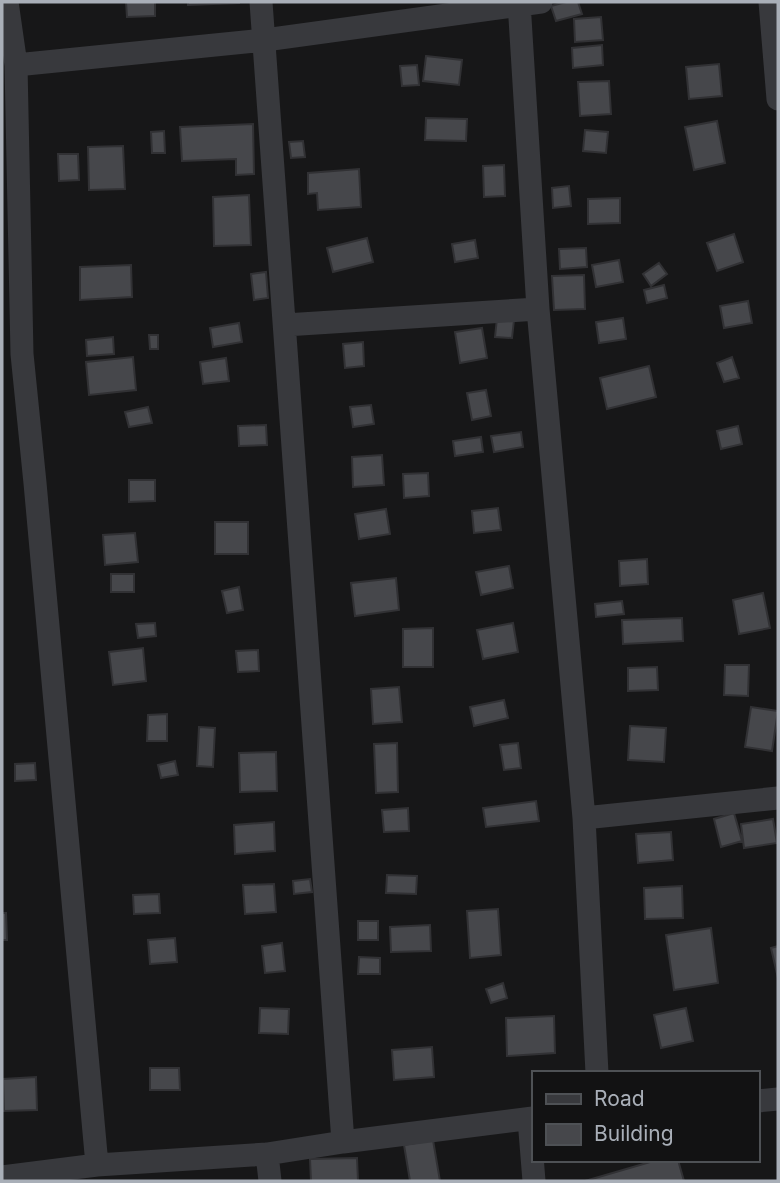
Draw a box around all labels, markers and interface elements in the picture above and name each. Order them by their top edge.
legend [532,1071,759,1162]
text: Road [594,1086,645,1111]
text: Building [594,1121,674,1146]

